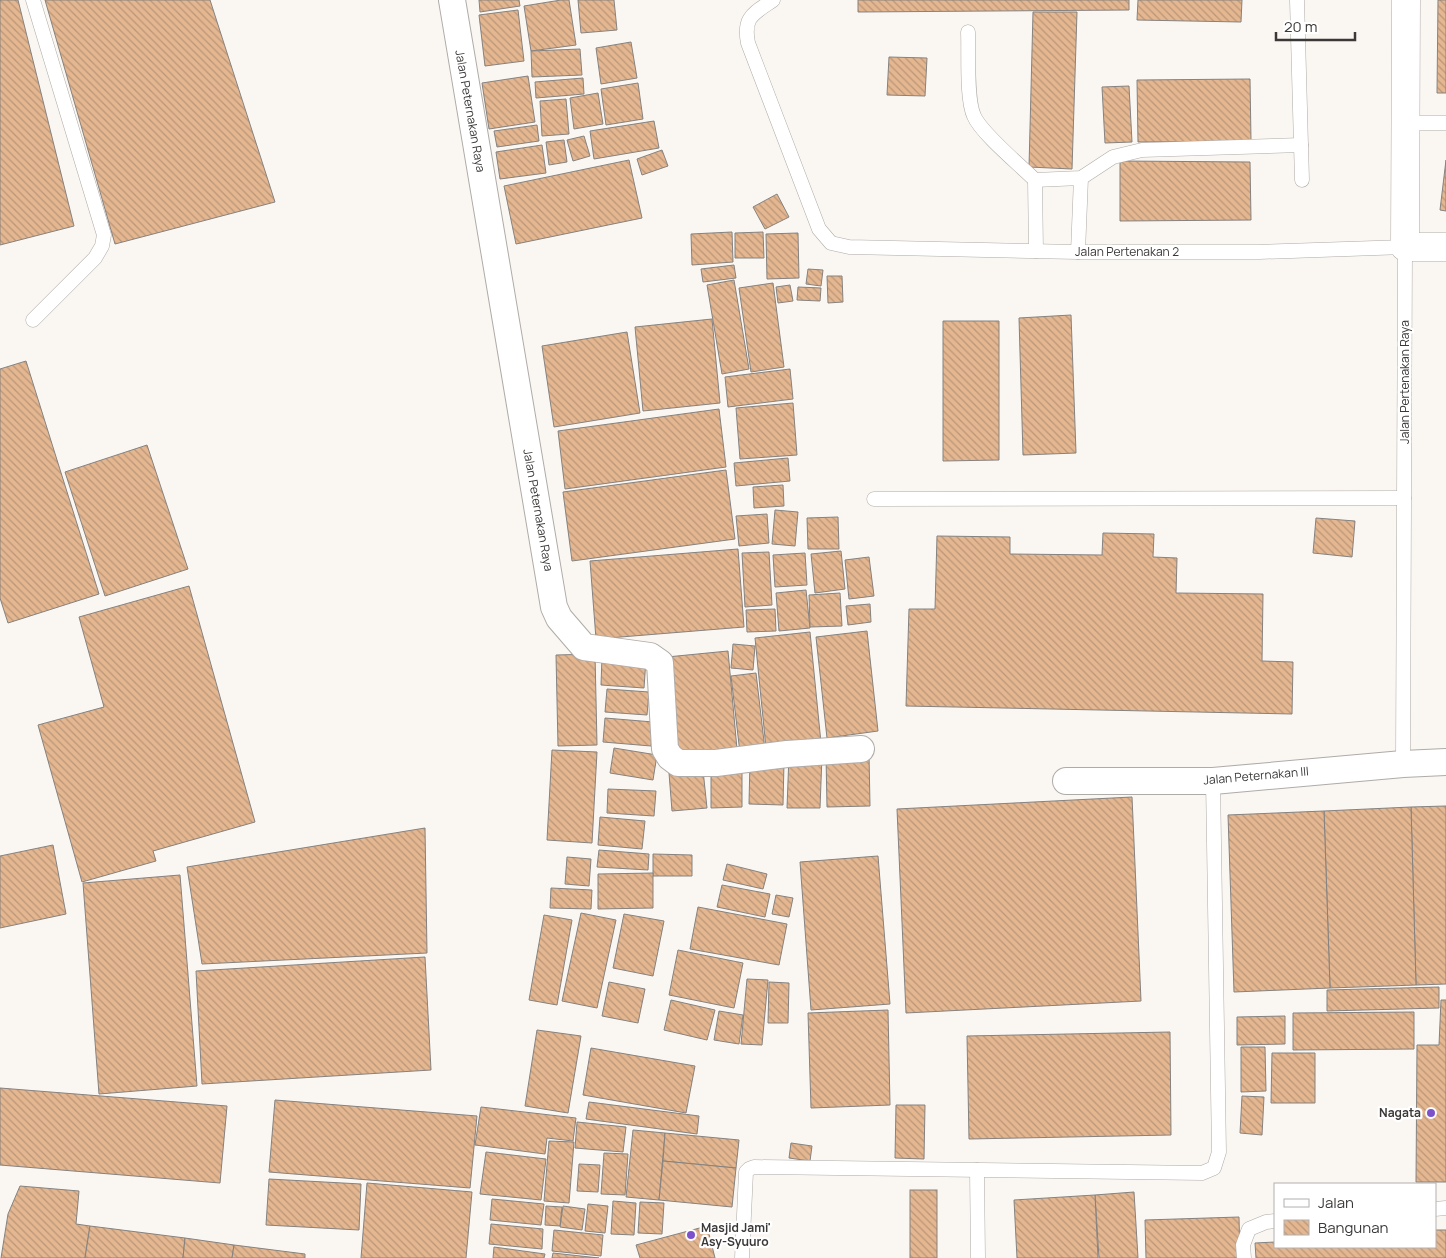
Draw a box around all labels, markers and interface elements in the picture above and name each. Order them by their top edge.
scale bar [1276,10,1355,42]
text: 20 m [1284,16,1317,37]
street label: Jalan Peternakan Raya [451,48,490,173]
street label: Jalan Pertenakan 2 [1075,243,1179,260]
street label: Jalan Pertenakan Raya [1396,320,1413,444]
street label: Jalan Peternakan Raya [519,447,558,572]
street label: Jalan Peternakan III [1203,762,1309,789]
place label: Nagata [1379,1104,1421,1121]
marker: Nagata [1425,1107,1437,1119]
legend [1274,1183,1436,1248]
text: Jalan [1318,1192,1354,1213]
text: Bangunan [1318,1217,1388,1238]
place label: Masjid Jami' Asy-Syuuro [701,1219,771,1250]
marker: Masjid Jami' Asy-Syuuro [685,1229,697,1241]

